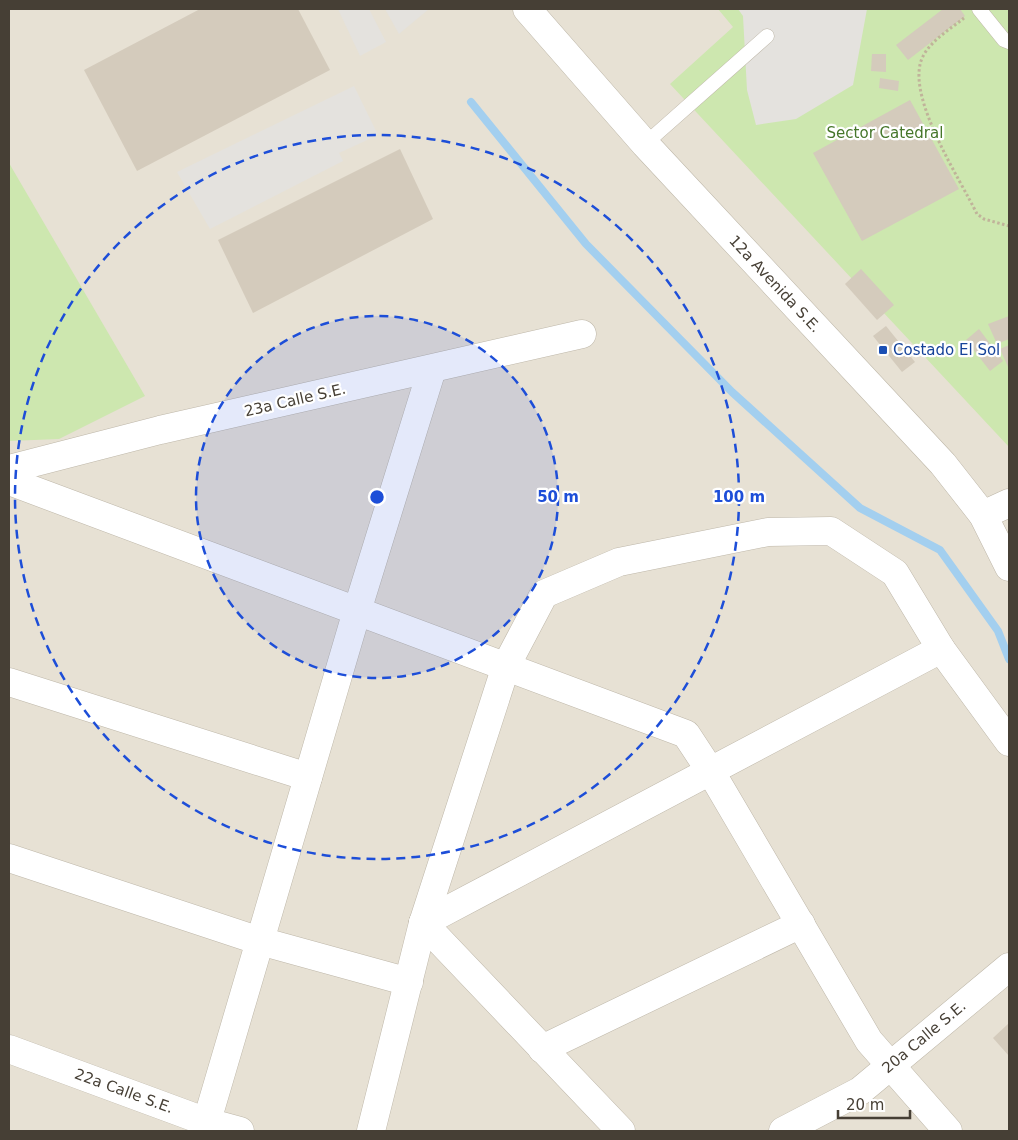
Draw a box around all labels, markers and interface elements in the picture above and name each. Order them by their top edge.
park label: Sector Catedral [827,124,943,142]
street label: 12a Avenida S.E. [725,232,825,336]
place label: Costado El Sol [893,341,1000,359]
marker: Costado El Sol [877,344,889,356]
street label: 23a Calle S.E. [243,380,347,420]
centre of rings [368,488,386,506]
text: 50 m [537,488,579,506]
text: 100 m [713,488,765,506]
street label: 20a Calle S.E. [879,997,969,1077]
street label: 22a Calle S.E. [72,1065,176,1117]
scale bar [838,1088,910,1120]
text: 20 m [846,1096,884,1114]

